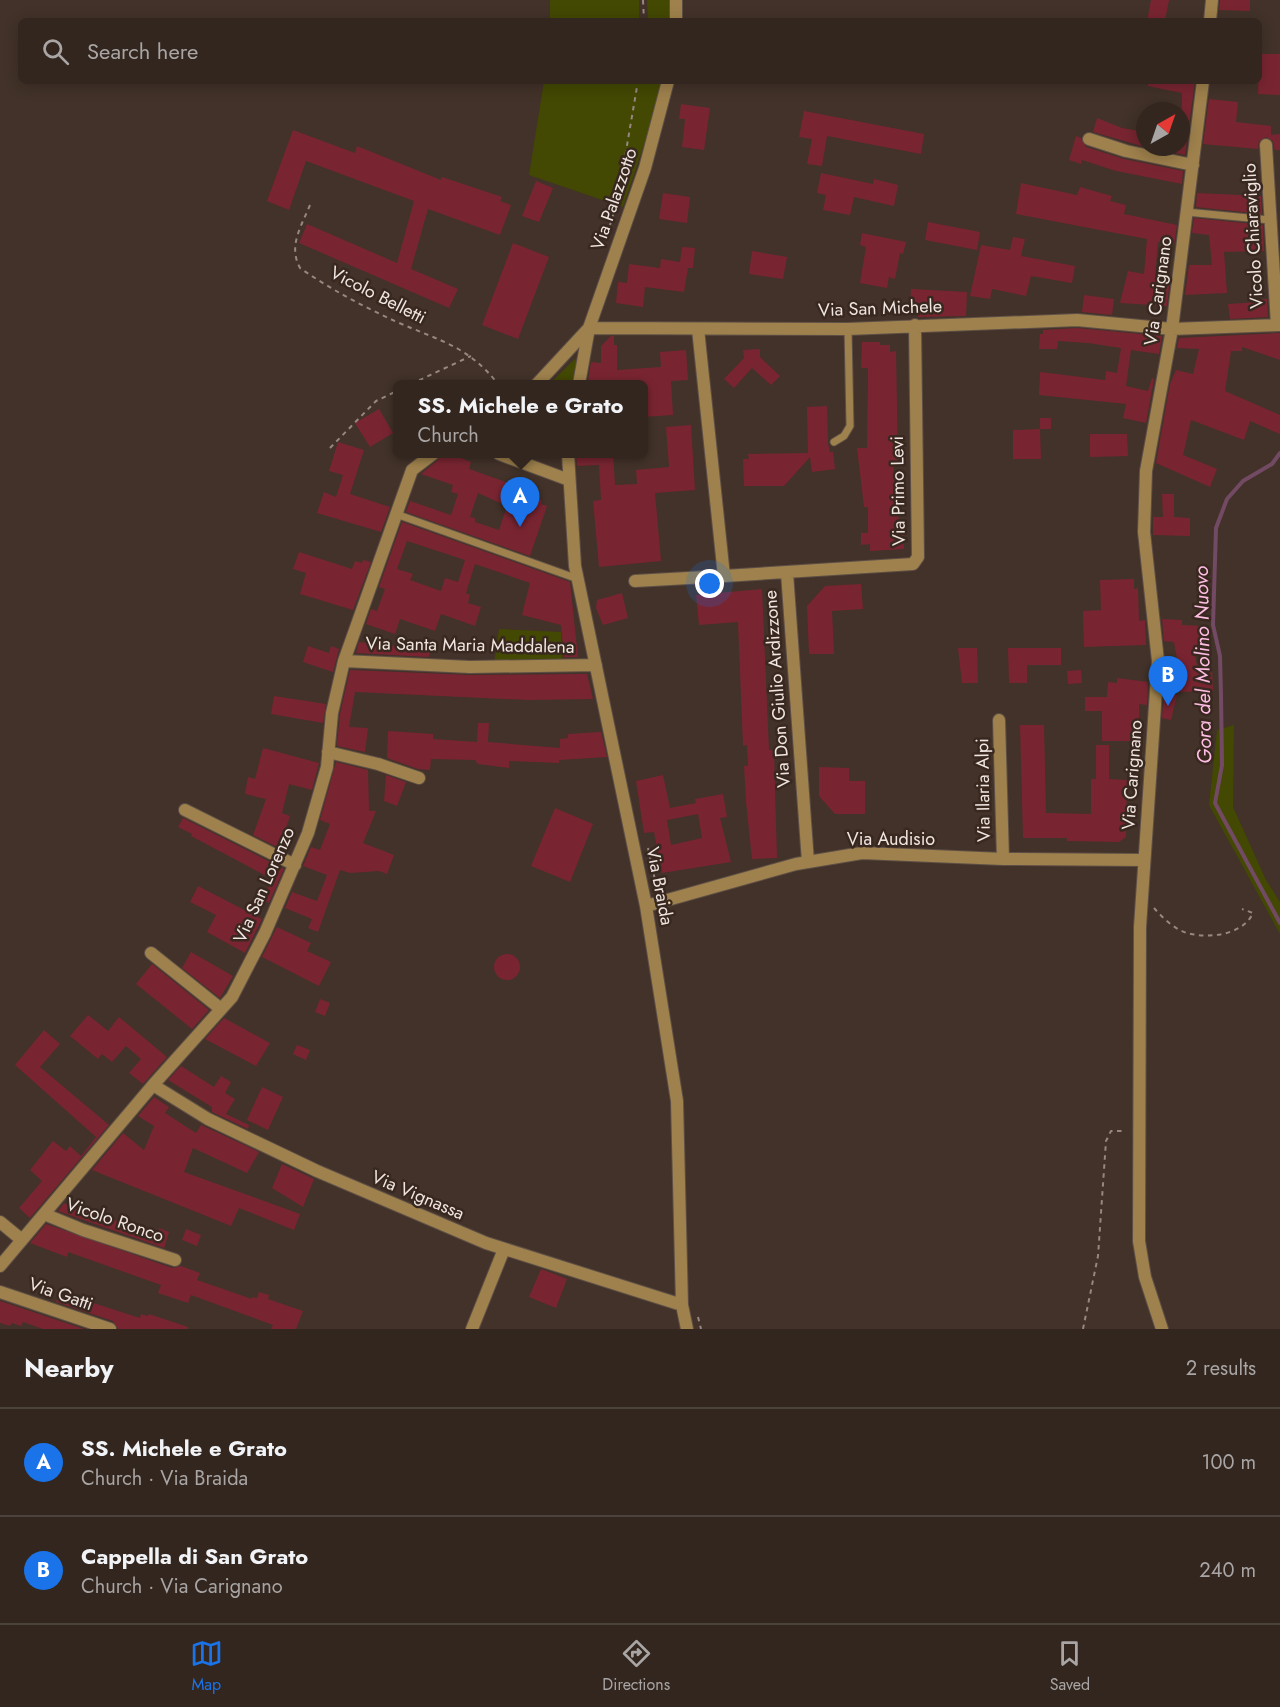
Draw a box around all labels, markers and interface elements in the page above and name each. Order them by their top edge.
search box [18,18,1262,84]
icon: search [39,35,72,68]
text: Search here [87,35,198,67]
north arrow [1136,102,1190,156]
street label: Via Palazzotto [584,144,644,254]
street label: Vicolo Chiaraviglio [1236,162,1270,309]
street label: Via Carignano [1137,235,1179,347]
street label: Vicolo Belletti [326,260,430,330]
street label: Via San Michele [818,293,942,323]
popup [393,380,648,458]
text: SS. Michele e Grato [418,389,624,421]
text: Church [418,421,479,450]
street label: Via Primo Levi [884,436,912,546]
pin: A [500,478,540,527]
water label: Gora del Molino Nuovo [1187,565,1219,764]
your location [695,569,724,598]
street label: Via Don Giulio Ardizzone [757,589,797,789]
street label: Via Santa Maria Maddalena [365,630,575,660]
pin: B [1148,656,1188,706]
street label: Via Carignano [1115,719,1149,831]
street label: Via Ilaria Alpi [969,738,997,842]
street label: Via San Lorenzo [227,823,301,947]
street label: Via Audisio [847,826,935,852]
street label: Via Braida [640,845,680,927]
street label: Via Vignassa [367,1164,469,1226]
street label: Vicolo Ronco [62,1191,168,1249]
street label: Via Gatti [25,1271,97,1317]
text: Nearby [24,1349,113,1387]
text: 2 results [1186,1354,1256,1383]
text: SS. Michele e Grato [81,1432,287,1464]
text: A [36,1448,51,1477]
text: 100 m [1201,1448,1256,1477]
text: Church · Via Braida [81,1464,248,1493]
text: Cappella di San Grato [81,1540,308,1572]
text: B [37,1556,50,1585]
text: 240 m [1199,1556,1256,1585]
text: Church · Via Carignano [81,1572,283,1601]
tab: Map [190,1637,223,1696]
tab: Directions [602,1637,670,1696]
tab: Saved [1050,1637,1090,1696]

